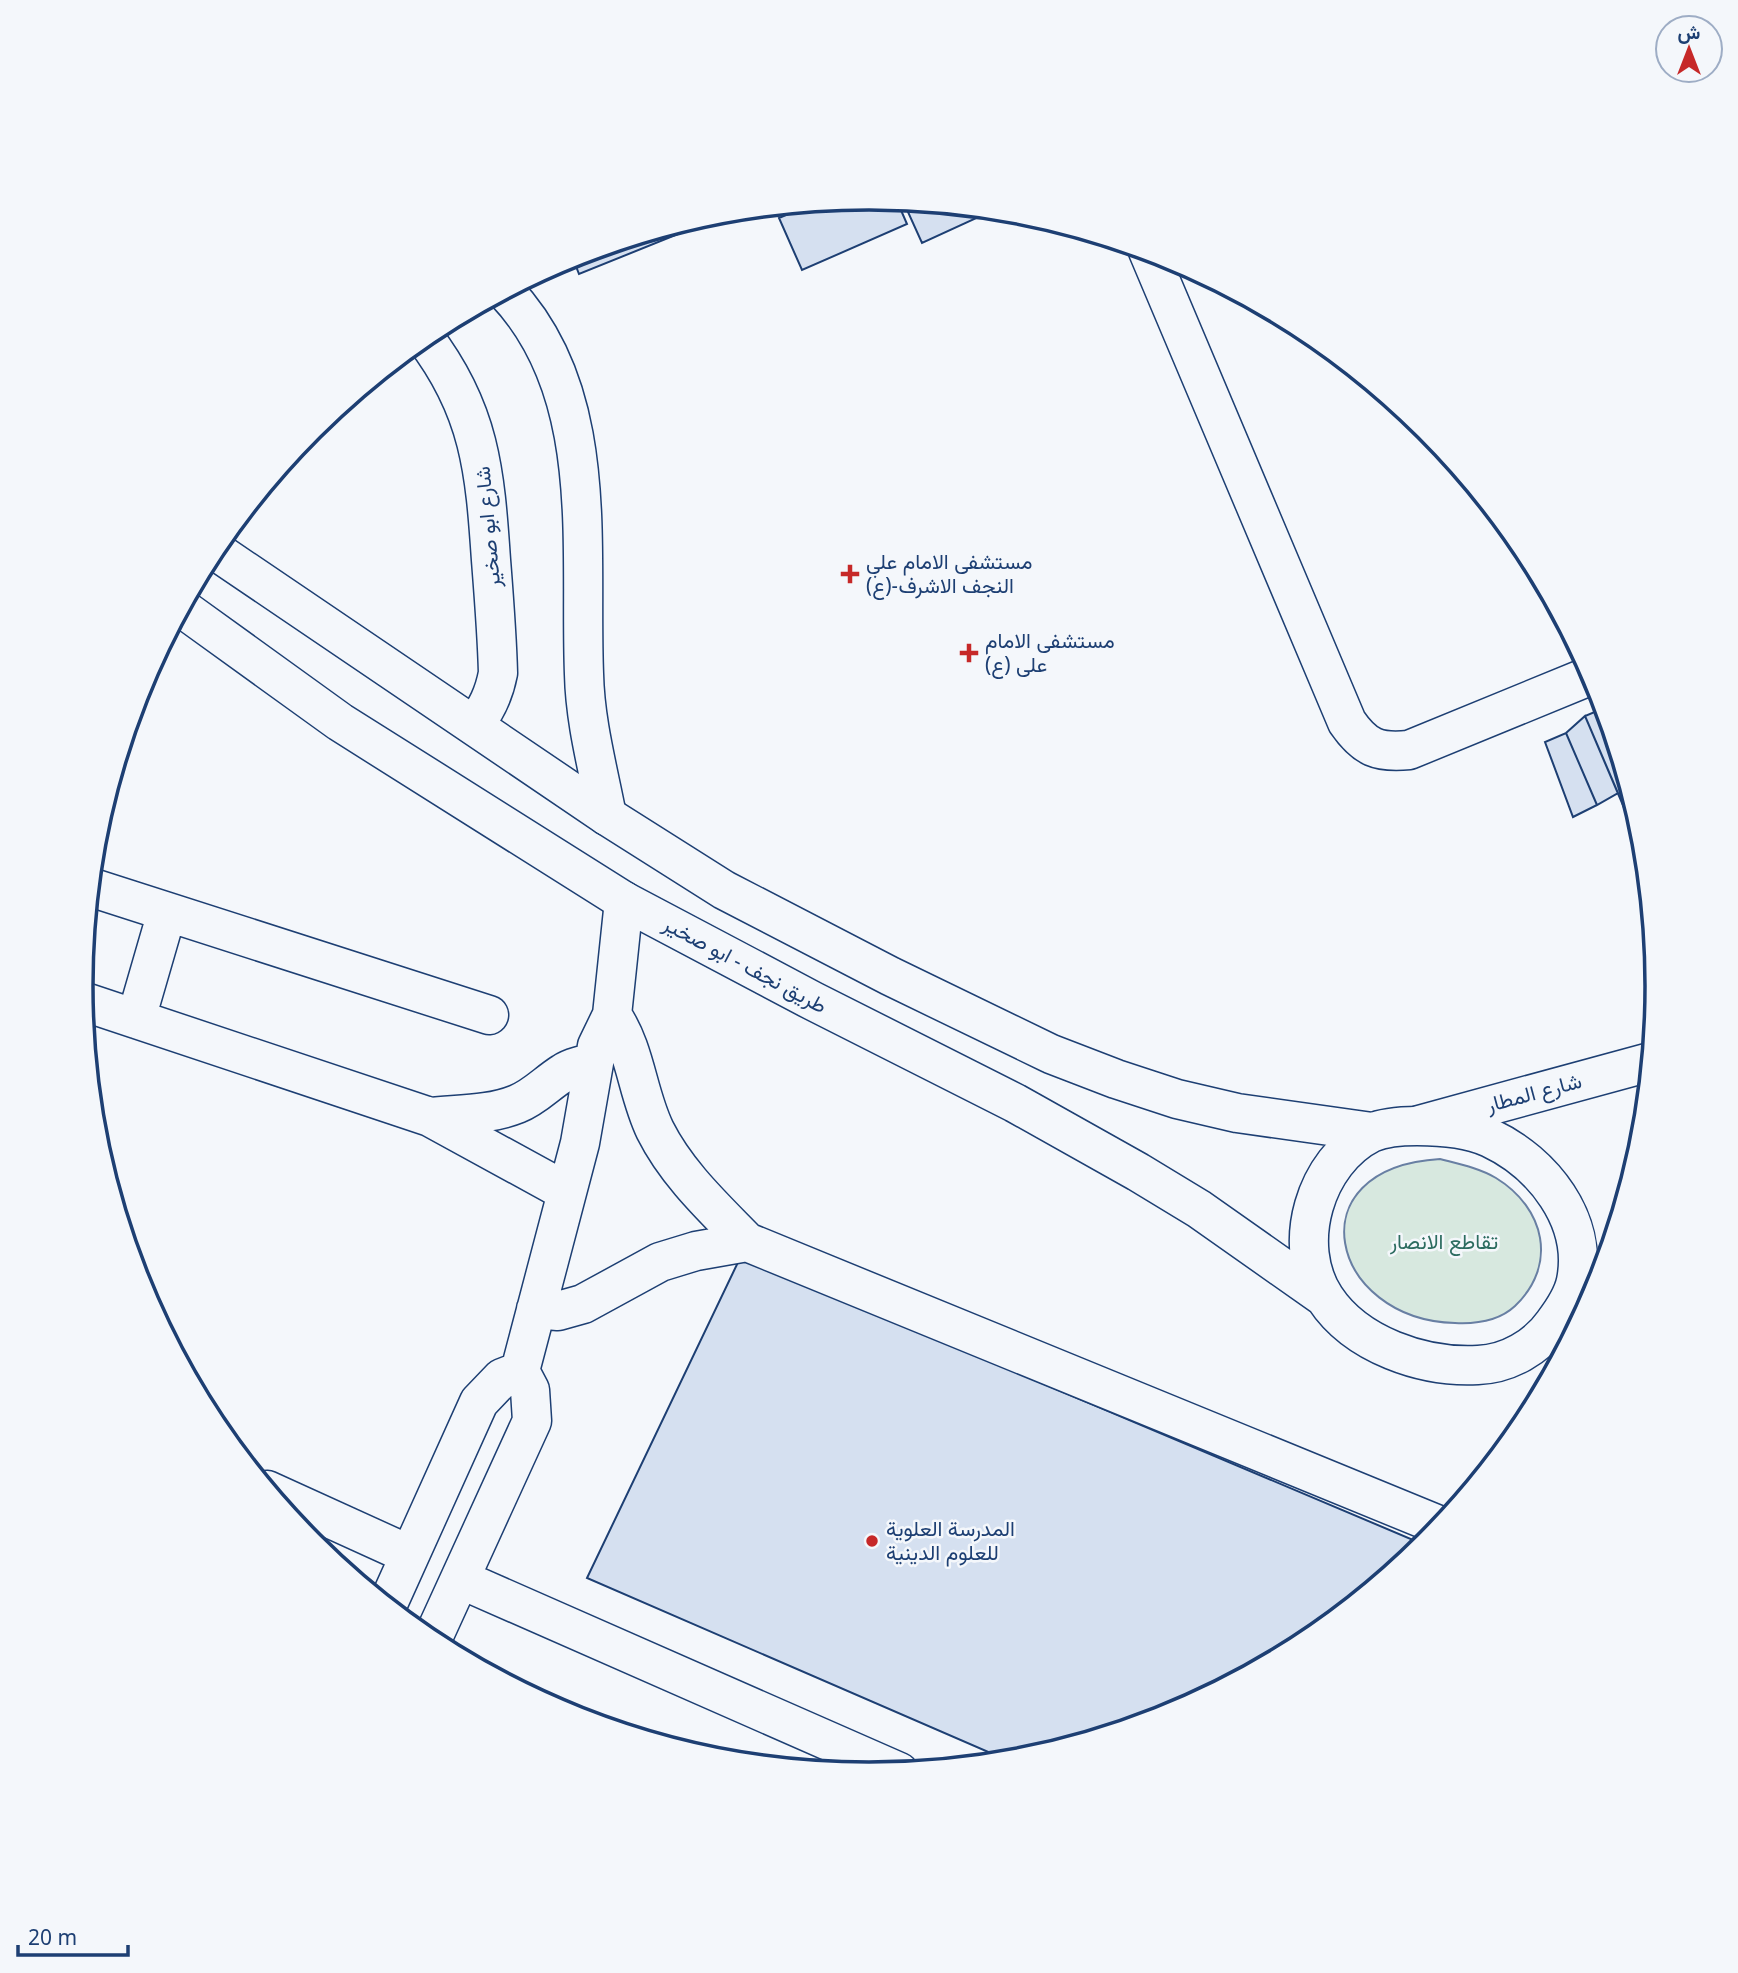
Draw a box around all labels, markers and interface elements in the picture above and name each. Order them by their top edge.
north arrow [1654,14,1724,84]
text: ش [1678,19,1701,45]
street label: شارع ابو صخير [468,465,507,590]
place label: مستشفى الامام علي (ع)-النجف الاشرف [866,547,1032,600]
marker: مستشفى الامام علي (ع)-النجف الاشرف [840,564,860,584]
place label: مستشفی الامام علی (ع) [985,626,1115,679]
marker: مستشفی الامام علی (ع) [959,643,979,663]
street label: طريق نجف - ابو صخير [658,909,832,1019]
street label: شارع المطار [1482,1066,1585,1119]
park label: تقاطع الانصار [1389,1227,1498,1256]
place label: المدرسة العلوية للعلوم الدينية [886,1514,1015,1567]
marker: المدرسة العلوية للعلوم الدينية [864,1533,880,1549]
scale bar [18,1913,128,1957]
text: 20 m [28,1923,77,1951]

